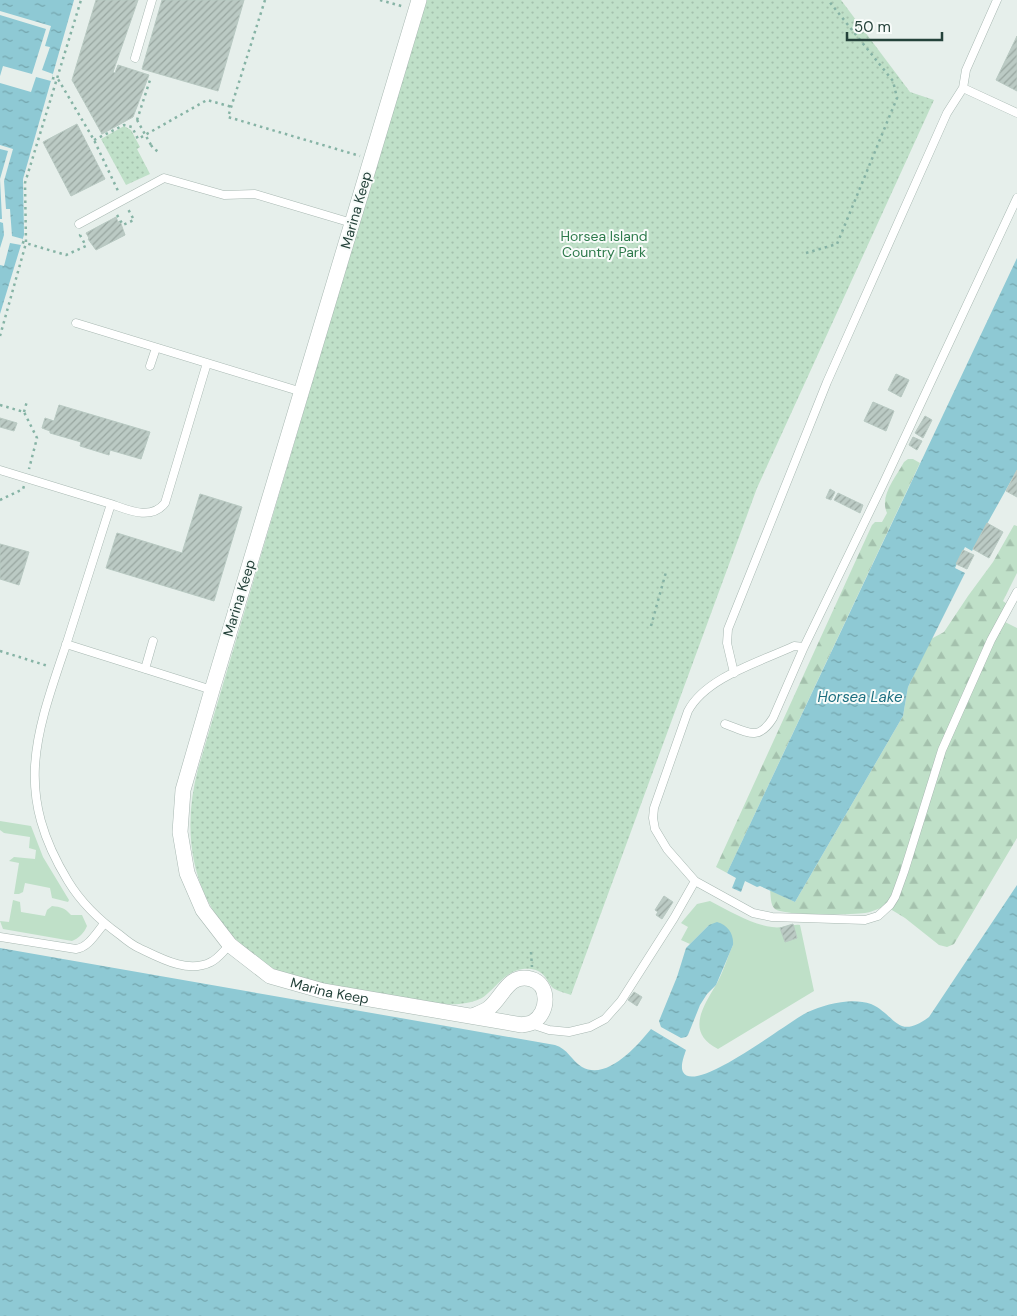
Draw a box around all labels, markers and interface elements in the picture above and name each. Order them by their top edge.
scale bar [847,10,942,42]
text: 50 m [854,17,891,37]
street label: Marina Keep [336,169,376,251]
park label: Horsea Island Country Park [560,227,648,261]
street label: Marina Keep [219,557,259,639]
water label: Horsea Lake [817,687,903,707]
street label: Marina Keep [289,973,371,1008]

